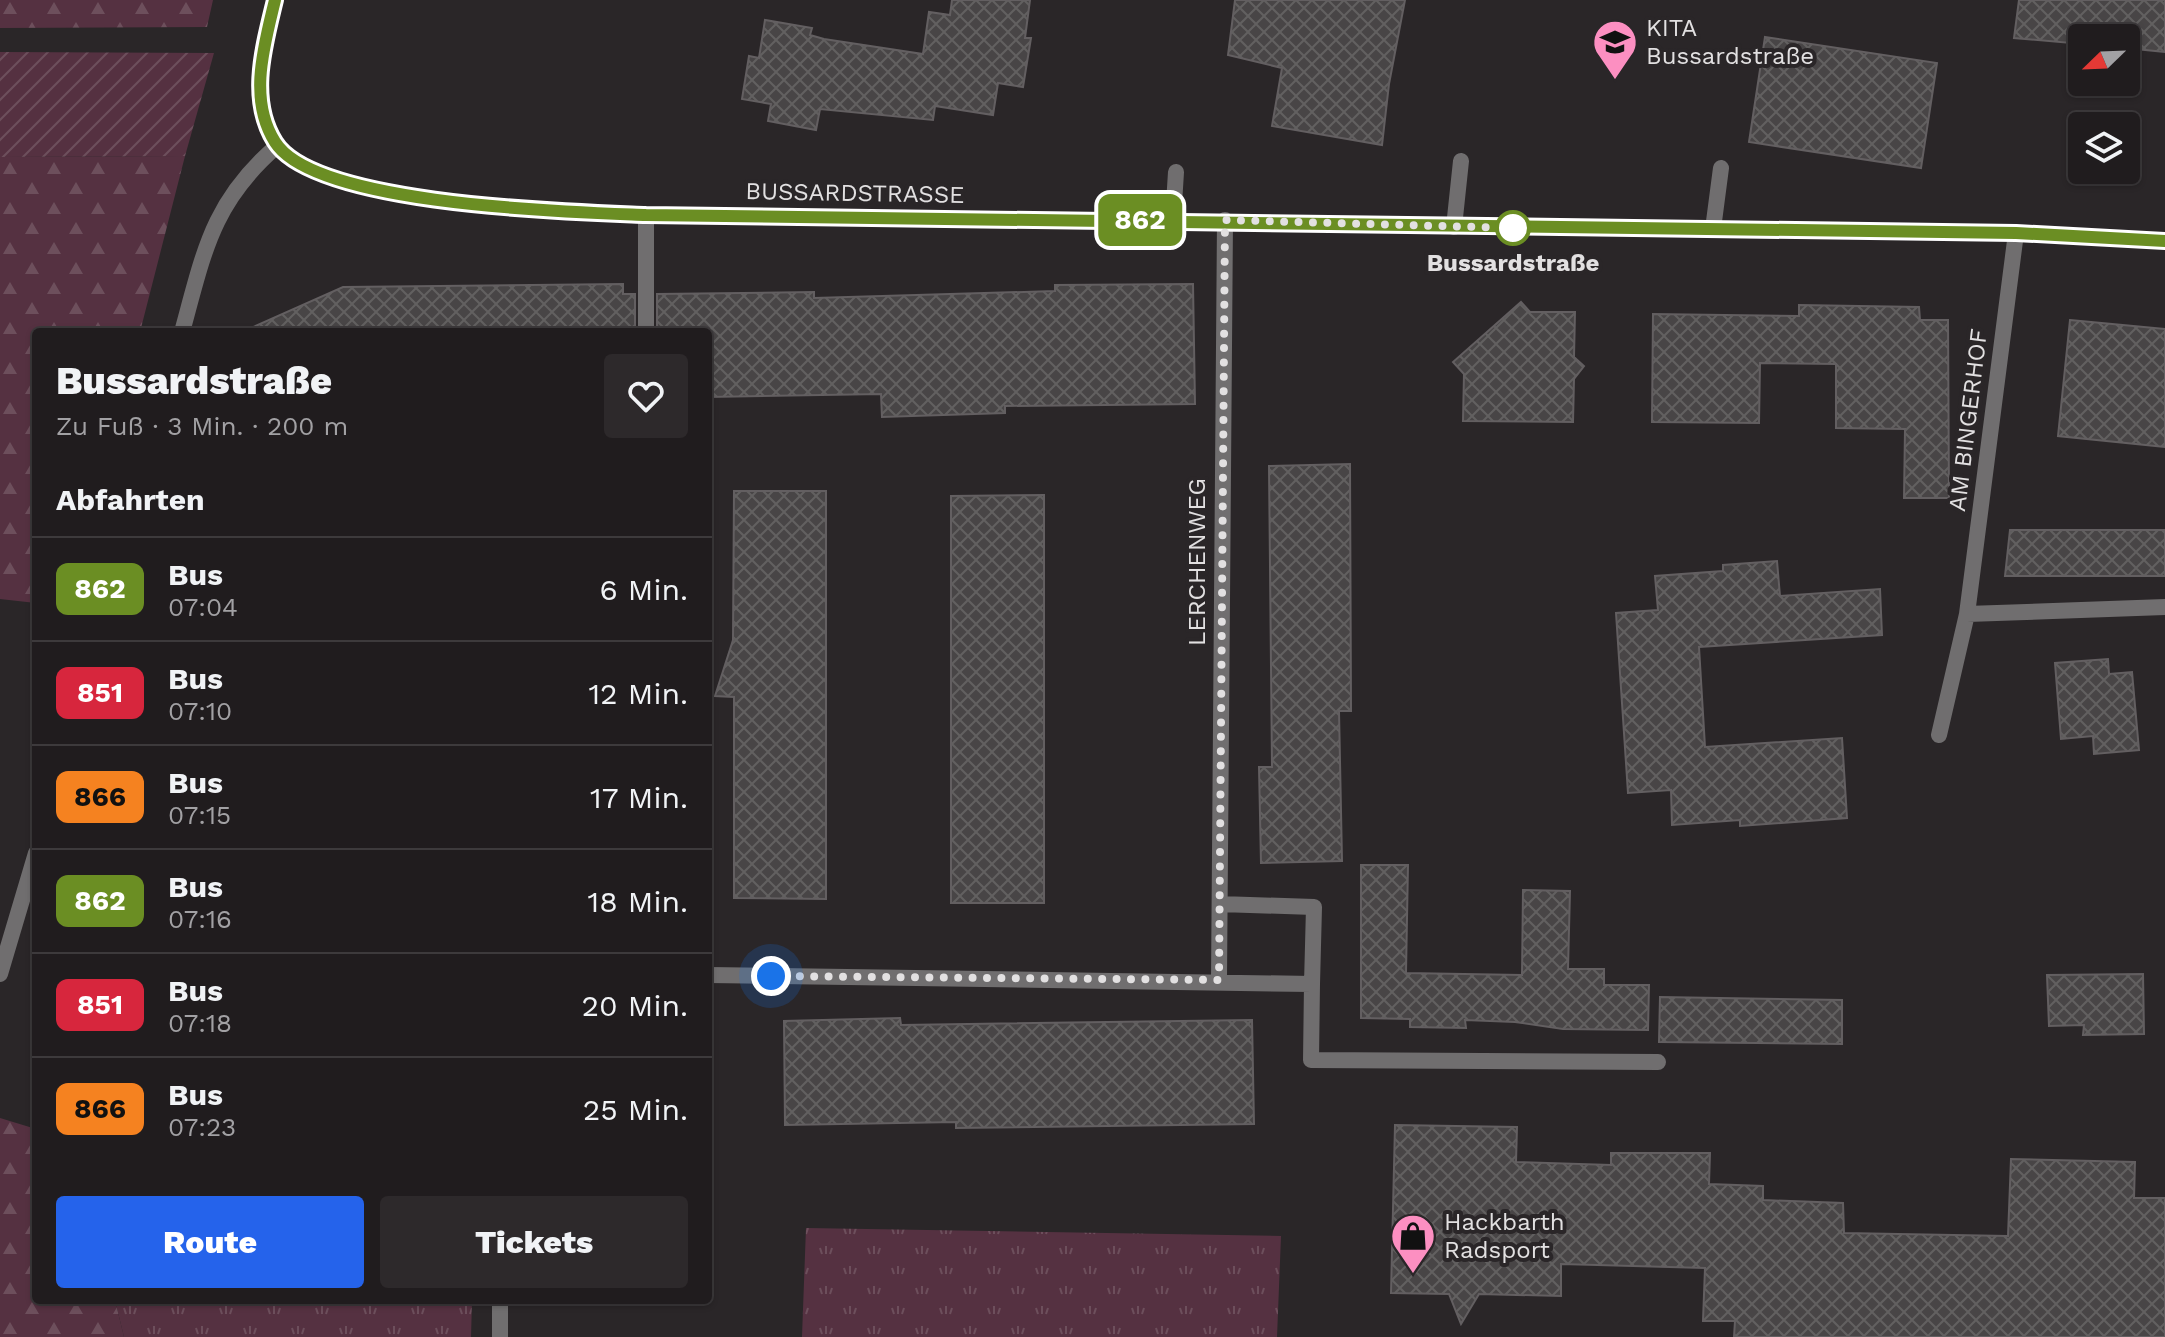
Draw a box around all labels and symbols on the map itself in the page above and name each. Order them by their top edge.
place label: KITA Bussardstraße [1646,14,1814,70]
school or university icon: KITA Bussardstraße [1591,18,1639,81]
north arrow [2068,24,2140,96]
street label: BUSSARDSTRASSE [745,177,965,209]
line badge: 862 [1094,194,1186,246]
marker: Bussardstraße [1496,211,1530,245]
place label: Bussardstraße [1427,249,1599,277]
street label: AM BINGERHOF [1943,327,1993,513]
street label: LERCHENWEG [1183,478,1211,646]
your location [751,956,791,996]
place label: Hackbarth Radsport [1444,1208,1565,1264]
shop icon: Hackbarth Radsport [1389,1212,1437,1275]

